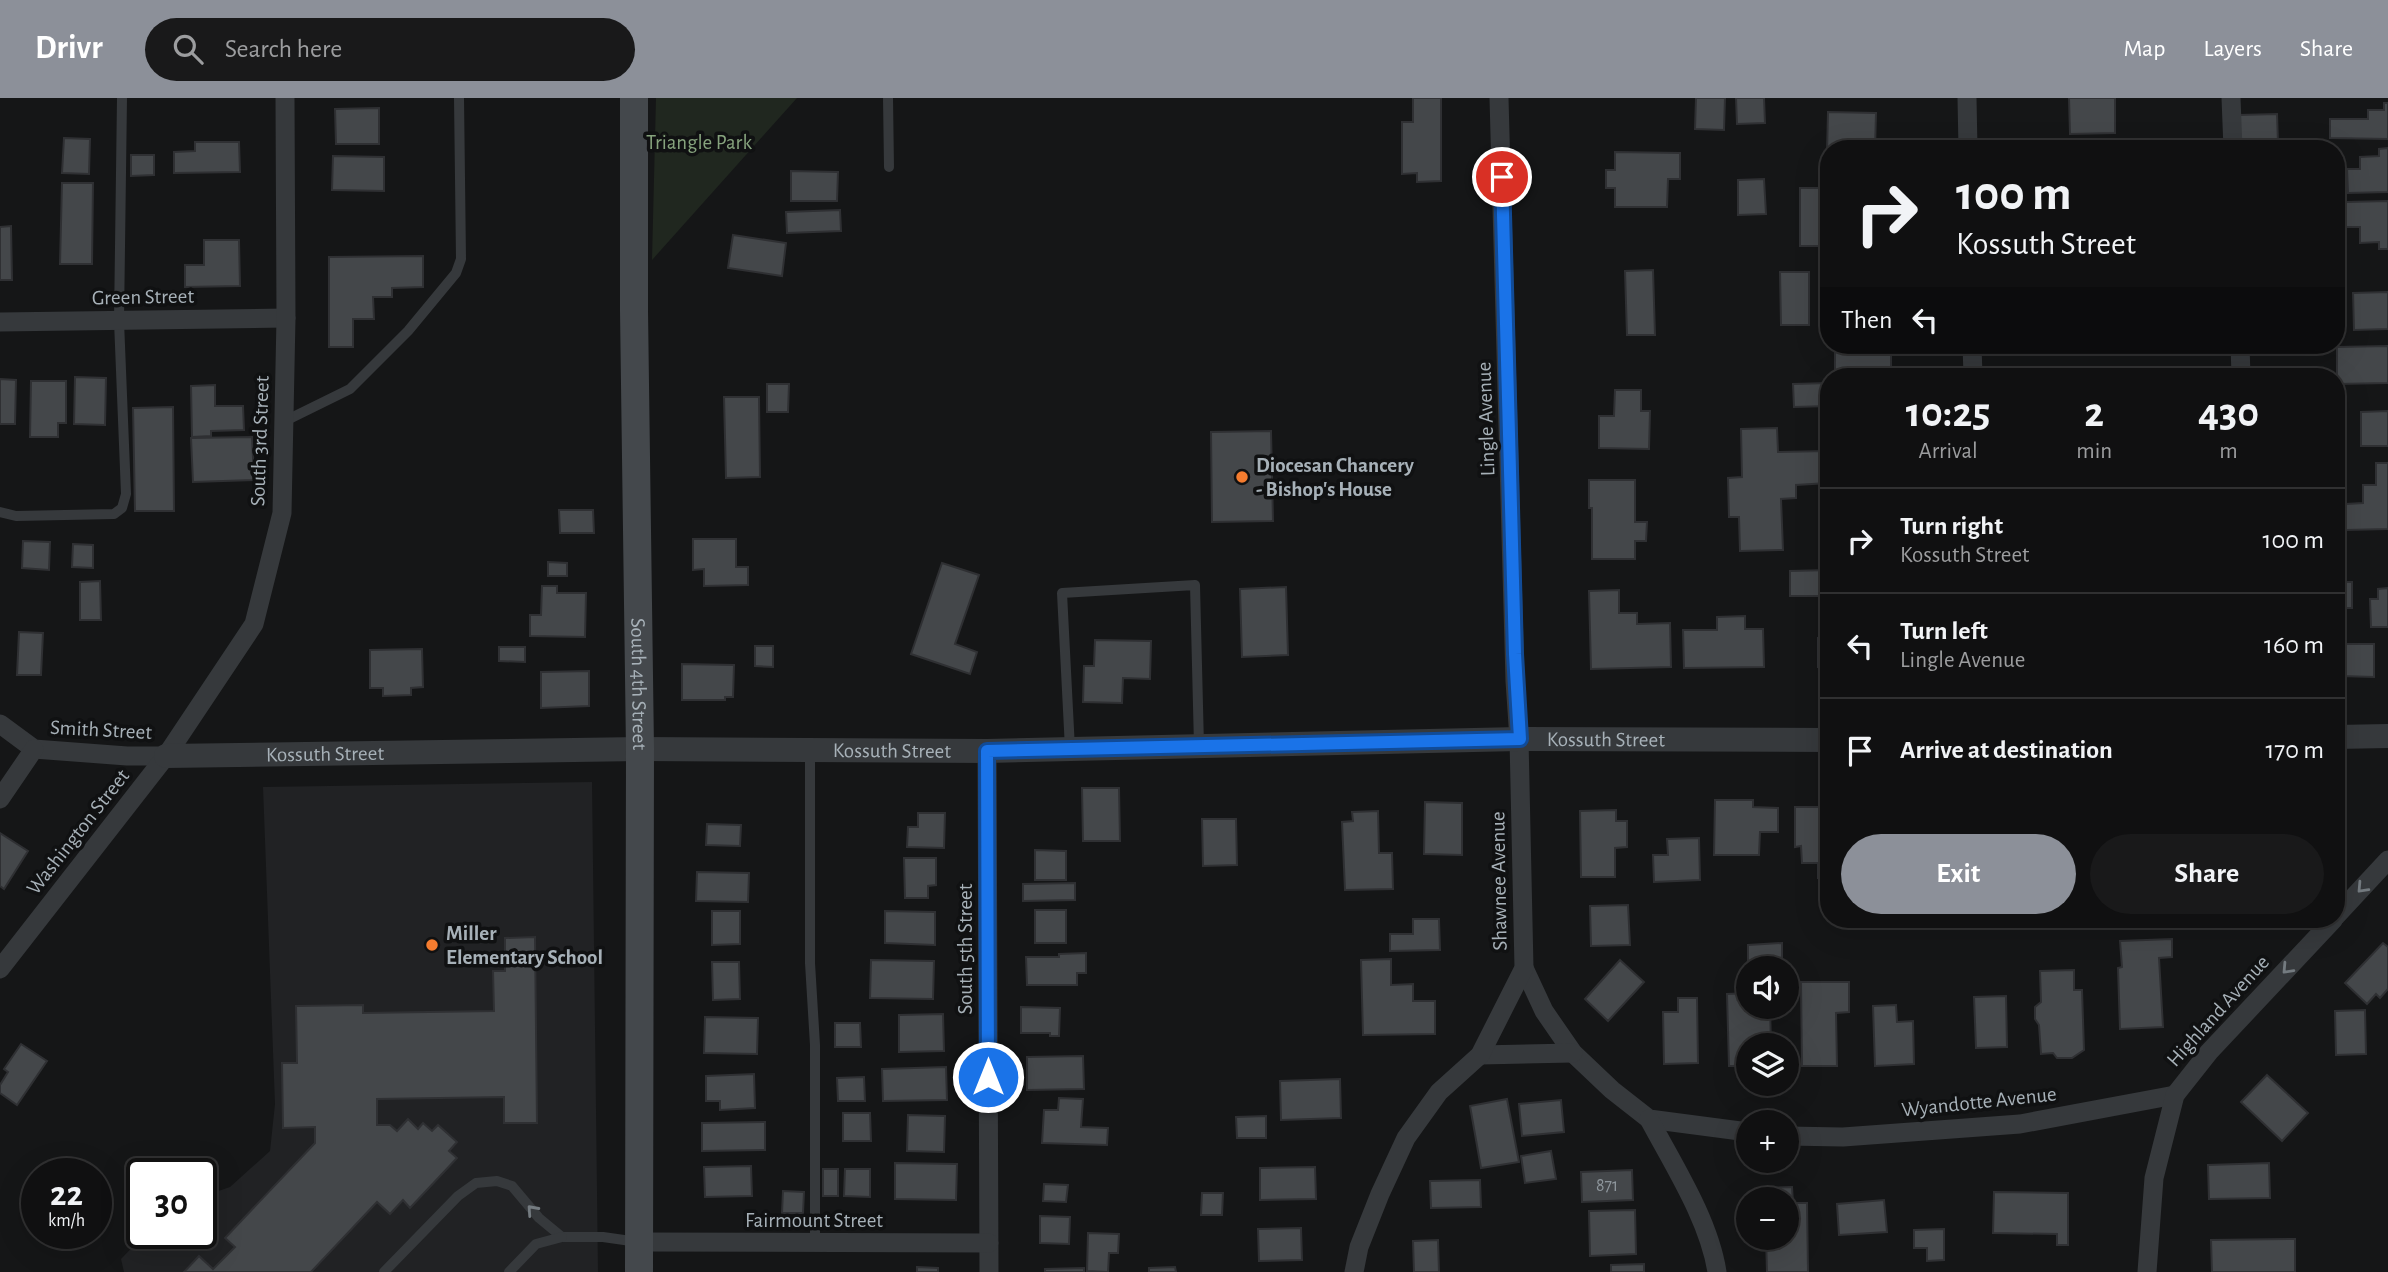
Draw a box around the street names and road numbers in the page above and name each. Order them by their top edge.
street label: Green Street [92,286,194,308]
street label: Lingle Avenue [1474,361,1498,477]
street label: South 3rd Street [247,375,273,507]
street label: South 4th Street [628,618,651,751]
street label: Smith Street [49,717,153,743]
street label: Kossuth Street [1547,729,1665,750]
street label: Kossuth Street [833,740,951,761]
street label: Kossuth Street [266,742,385,765]
street label: Washington Street [23,765,133,899]
street label: Shawnee Avenue [1487,811,1511,951]
street label: South 5th Street [955,883,976,1014]
street label: Highland Avenue [2163,951,2273,1071]
street label: Wyandotte Avenue [1900,1083,2058,1121]
street label: Fairmount Street [745,1210,883,1231]

